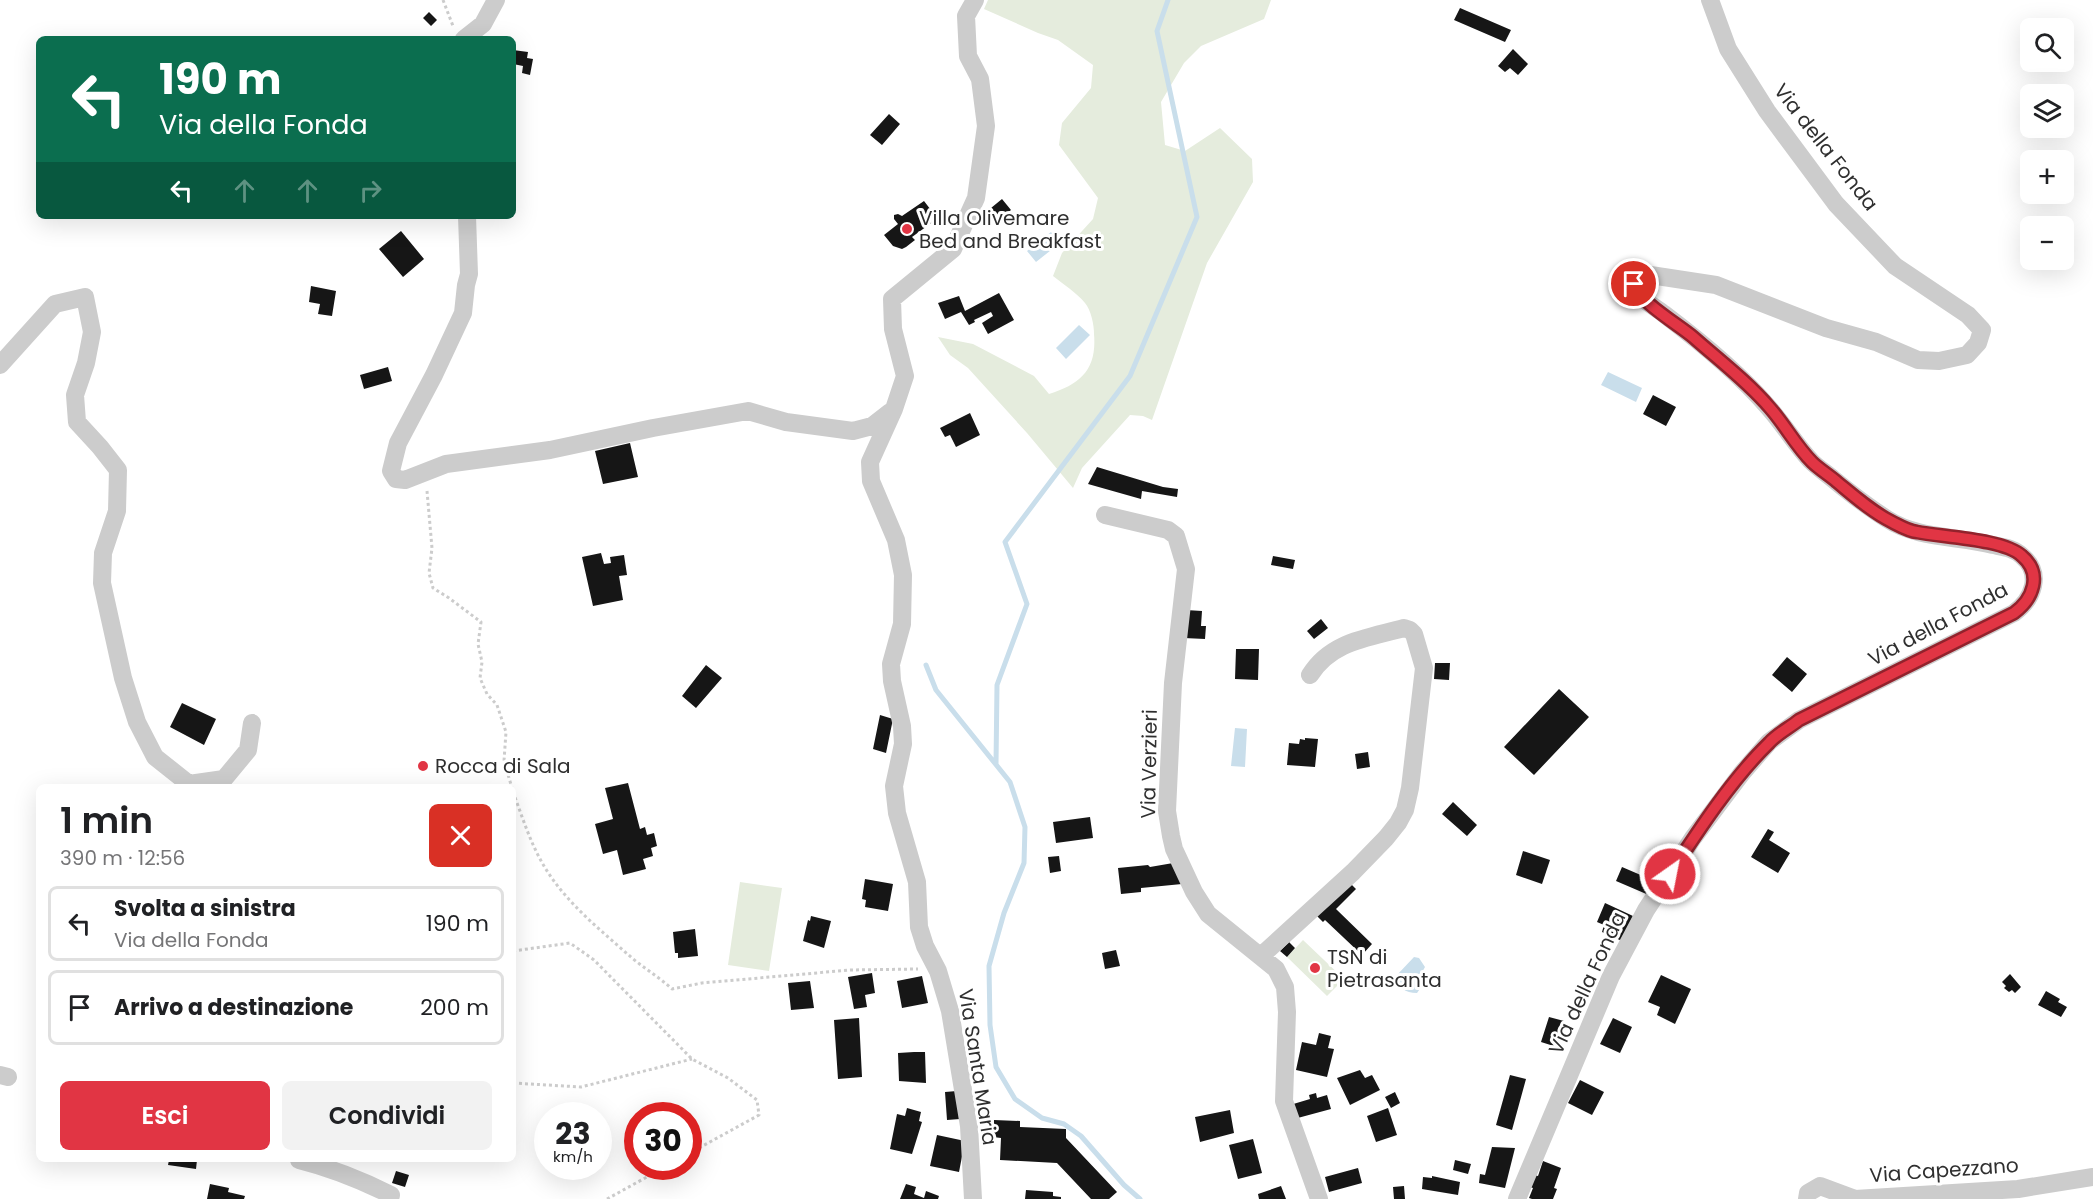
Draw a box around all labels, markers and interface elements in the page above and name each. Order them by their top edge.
map controls [2020,18,2074,270]
button: search [2020,18,2074,72]
text: 190 m [159,50,281,109]
icon: left [60,60,138,138]
street label: Via della Fonda [1767,77,1885,217]
button: layers [2020,84,2074,138]
text: Via della Fonda [159,106,368,143]
button: + [2020,150,2074,204]
icon: left [165,174,198,207]
icon: ahead [228,174,261,207]
icon: ahead [291,174,324,207]
icon: right [354,174,387,207]
place label: Villa Olivemare Bed and Breakfast [919,204,1101,255]
button: − [2020,216,2074,270]
marker: Villa Olivemare Bed and Breakfast [900,222,914,236]
pin [1608,258,1659,309]
icon: arrive [1617,267,1650,300]
street label: Via della Fonda [1863,575,2013,673]
street label: Via Verzieri [1134,709,1164,819]
place label: Rocca di Sala [435,752,571,780]
marker: Rocca di Sala [416,759,430,773]
text: 1 min [60,795,153,846]
button: close [429,804,492,867]
position arrow [1638,842,1702,906]
text: 390 m · 12:56 [60,844,185,872]
text: Svolta a sinistra [114,893,296,924]
icon: left [63,907,96,940]
street label: Via della Fonda [1542,907,1632,1059]
text: 190 m [426,908,489,939]
text: Via della Fonda [114,926,269,954]
place label: TSN di Pietrasanta [1327,943,1442,994]
marker: TSN di Pietrasanta [1308,961,1322,975]
street label: Via Santa Maria [952,987,1004,1147]
icon: arrive [63,991,96,1024]
text: Arrivo a destinazione [114,992,353,1023]
text: 200 m [420,992,489,1023]
button: Esci [60,1081,270,1150]
button: Condividi [282,1081,492,1150]
speed limit sign: 30 [624,1102,702,1180]
text: 23 [555,1112,591,1155]
text: km/h [553,1146,593,1167]
street label: Via Capezzano [1868,1151,2020,1189]

